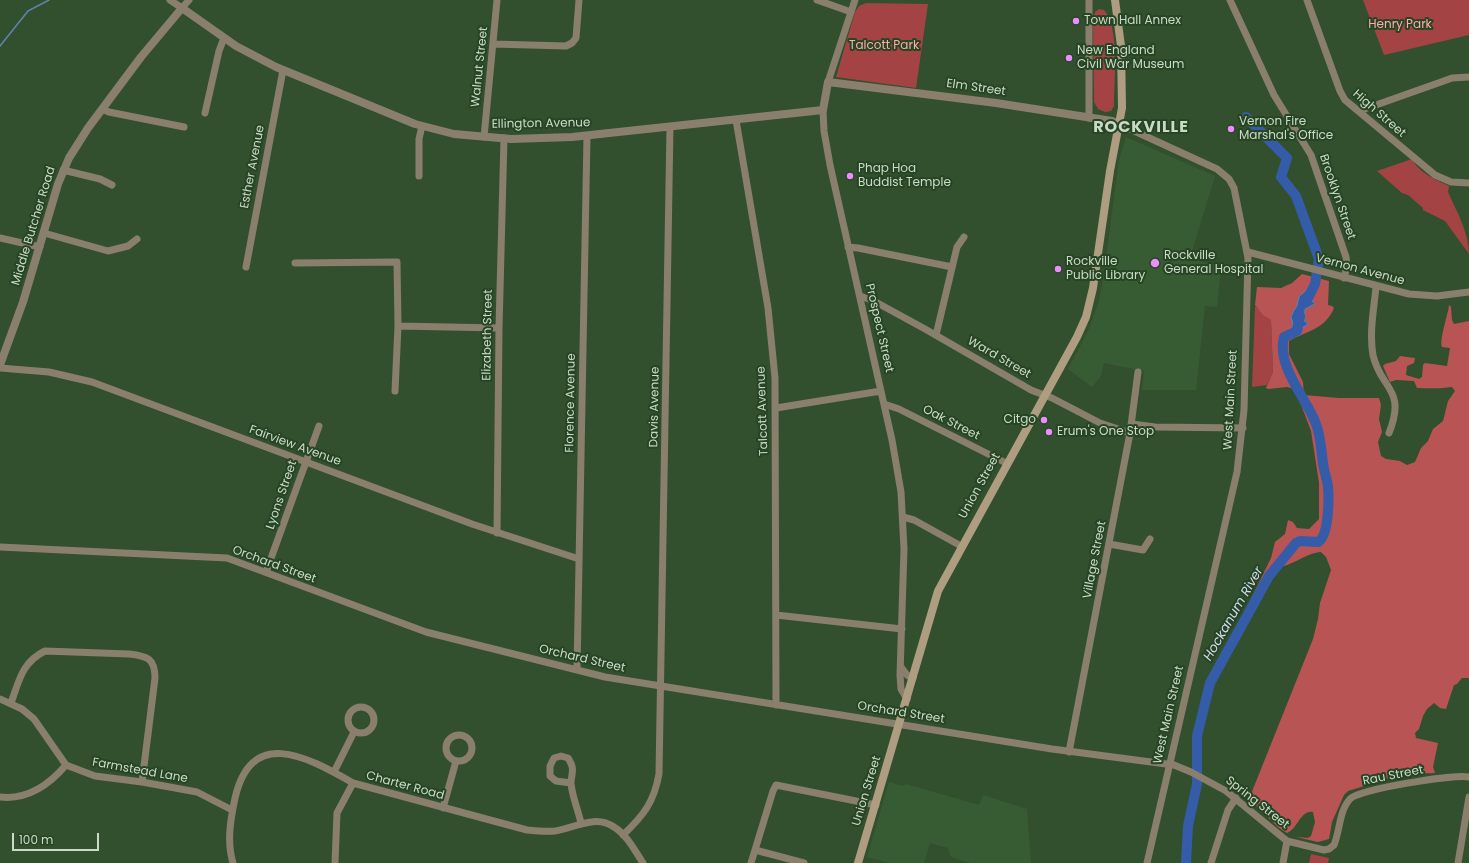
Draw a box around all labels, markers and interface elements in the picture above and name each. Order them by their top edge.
place label: Town Hall Annex [1084,14,1181,28]
marker: Town Hall Annex [1071,16,1081,26]
park label: Henry Park [1368,18,1432,32]
street label: Walnut Street [469,26,491,108]
park label: Talcott Park [849,39,919,53]
place label: New England Civil War Museum [1077,44,1184,72]
marker: New England Civil War Museum [1064,53,1074,63]
street label: Elm Street [945,77,1007,99]
street label: High Street [1350,87,1408,141]
place label: Vernon Fire Marshal's Office [1239,115,1333,143]
street label: Ellington Avenue [491,116,591,132]
district label: ROCKVILLE [1093,118,1189,138]
street label: Esther Avenue [238,124,268,210]
marker: Vernon Fire Marshal's Office [1226,124,1236,134]
street label: Brooklyn Street [1316,153,1358,241]
place label: Phap Hoa Buddist Temple [858,162,951,190]
street label: Middle Butcher Road [9,165,59,287]
marker: Phap Hoa Buddist Temple [845,171,855,181]
place label: Rockville General Hospital [1164,249,1263,277]
street label: Vernon Avenue [1314,251,1406,289]
place label: Rockville Public Library [1066,255,1145,283]
marker: Rockville General Hospital [1149,257,1161,269]
marker: Rockville Public Library [1053,264,1063,274]
street label: Prospect Street [862,282,896,374]
street label: Elizabeth Street [480,289,496,381]
street label: Ward Street [965,334,1033,382]
street label: West Main Street [1221,349,1241,451]
street label: Florence Avenue [563,353,579,453]
street label: Davis Avenue [647,366,663,448]
street label: Talcott Avenue [754,366,772,456]
street label: Oak Street [920,402,982,444]
place label: Citgo [1004,413,1036,427]
marker: Citgo [1039,415,1049,425]
street label: Fairview Avenue [247,423,343,469]
place label: Erum's One Stop [1057,425,1154,439]
marker: Erum's One Stop [1044,427,1054,437]
street label: Union Street [956,451,1004,521]
street label: Lyons Street [263,459,301,531]
street label: Village Street [1080,520,1110,600]
street label: Orchard Street [230,543,318,587]
water label: Hockanum River [1201,564,1267,664]
street label: Orchard Street [538,642,626,676]
street label: West Main Street [1151,664,1187,766]
street label: Orchard Street [856,699,946,727]
street label: Union Street [850,754,884,828]
street label: Farmstead Lane [91,755,189,787]
street label: Rau Street [1361,763,1425,789]
street label: Charter Road [364,769,446,803]
street label: Spring Street [1222,774,1292,832]
scale bar [14,825,101,851]
text: 100 m [19,831,53,848]

